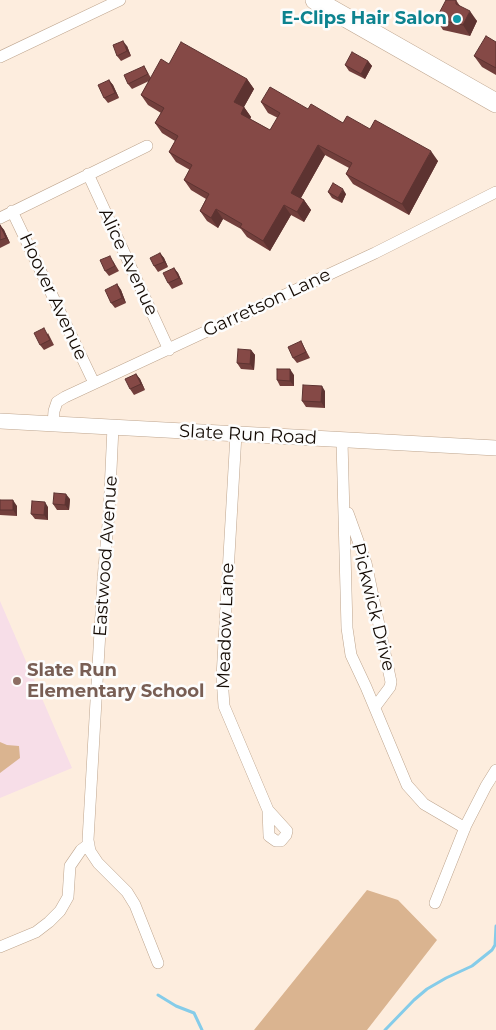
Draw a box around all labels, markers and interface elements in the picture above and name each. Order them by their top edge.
place label: E-Clips Hair Salon [281,8,447,30]
marker: E-Clips Hair Salon [451,13,463,25]
street label: Alice Avenue [94,205,162,319]
street label: Hoover Avenue [14,230,92,364]
street label: Garretson Lane [200,264,334,342]
street label: Slate Run Road [178,421,318,449]
street label: Eastwood Avenue [90,475,122,637]
street label: Pickwick Drive [347,541,399,673]
street label: Meadow Lane [213,562,239,690]
place label: Slate Run Elementary School [27,660,204,702]
marker: Slate Run Elementary School [11,675,23,687]

